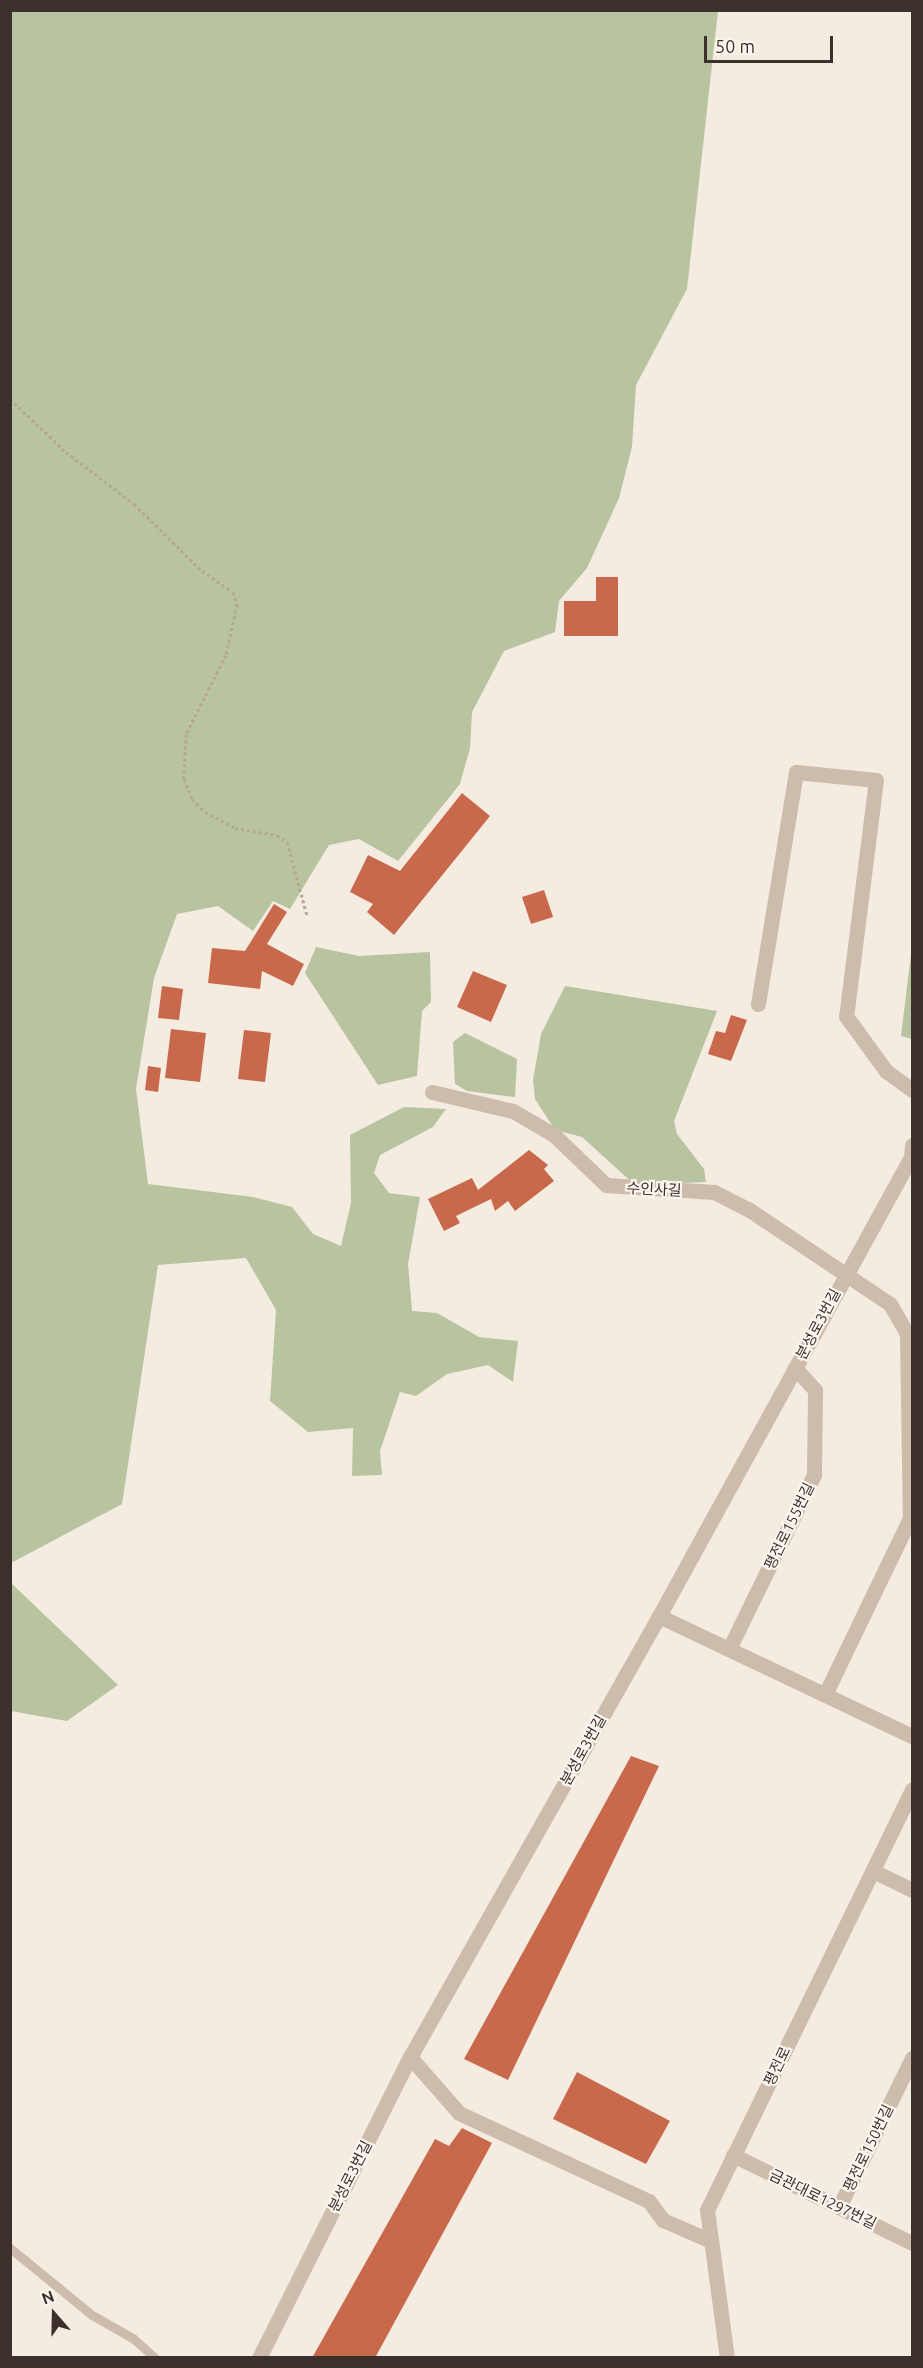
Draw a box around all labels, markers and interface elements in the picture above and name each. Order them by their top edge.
scale bar [707,24,836,62]
text: 50 m [715,36,755,56]
street label: 수인사길 [626,1179,682,1199]
street label: 분성로3번길 [792,1286,844,1362]
street label: 평전로155번길 [760,1480,818,1572]
street label: 분성로3번길 [556,1712,610,1788]
street label: 평전로 [760,2043,794,2089]
street label: 평전로150번길 [839,2102,897,2194]
street label: 분성로3번길 [324,2137,376,2215]
street label: 금관대로1297번길 [767,2165,879,2233]
north arrow [24,2284,84,2344]
text: N [39,2287,57,2308]

